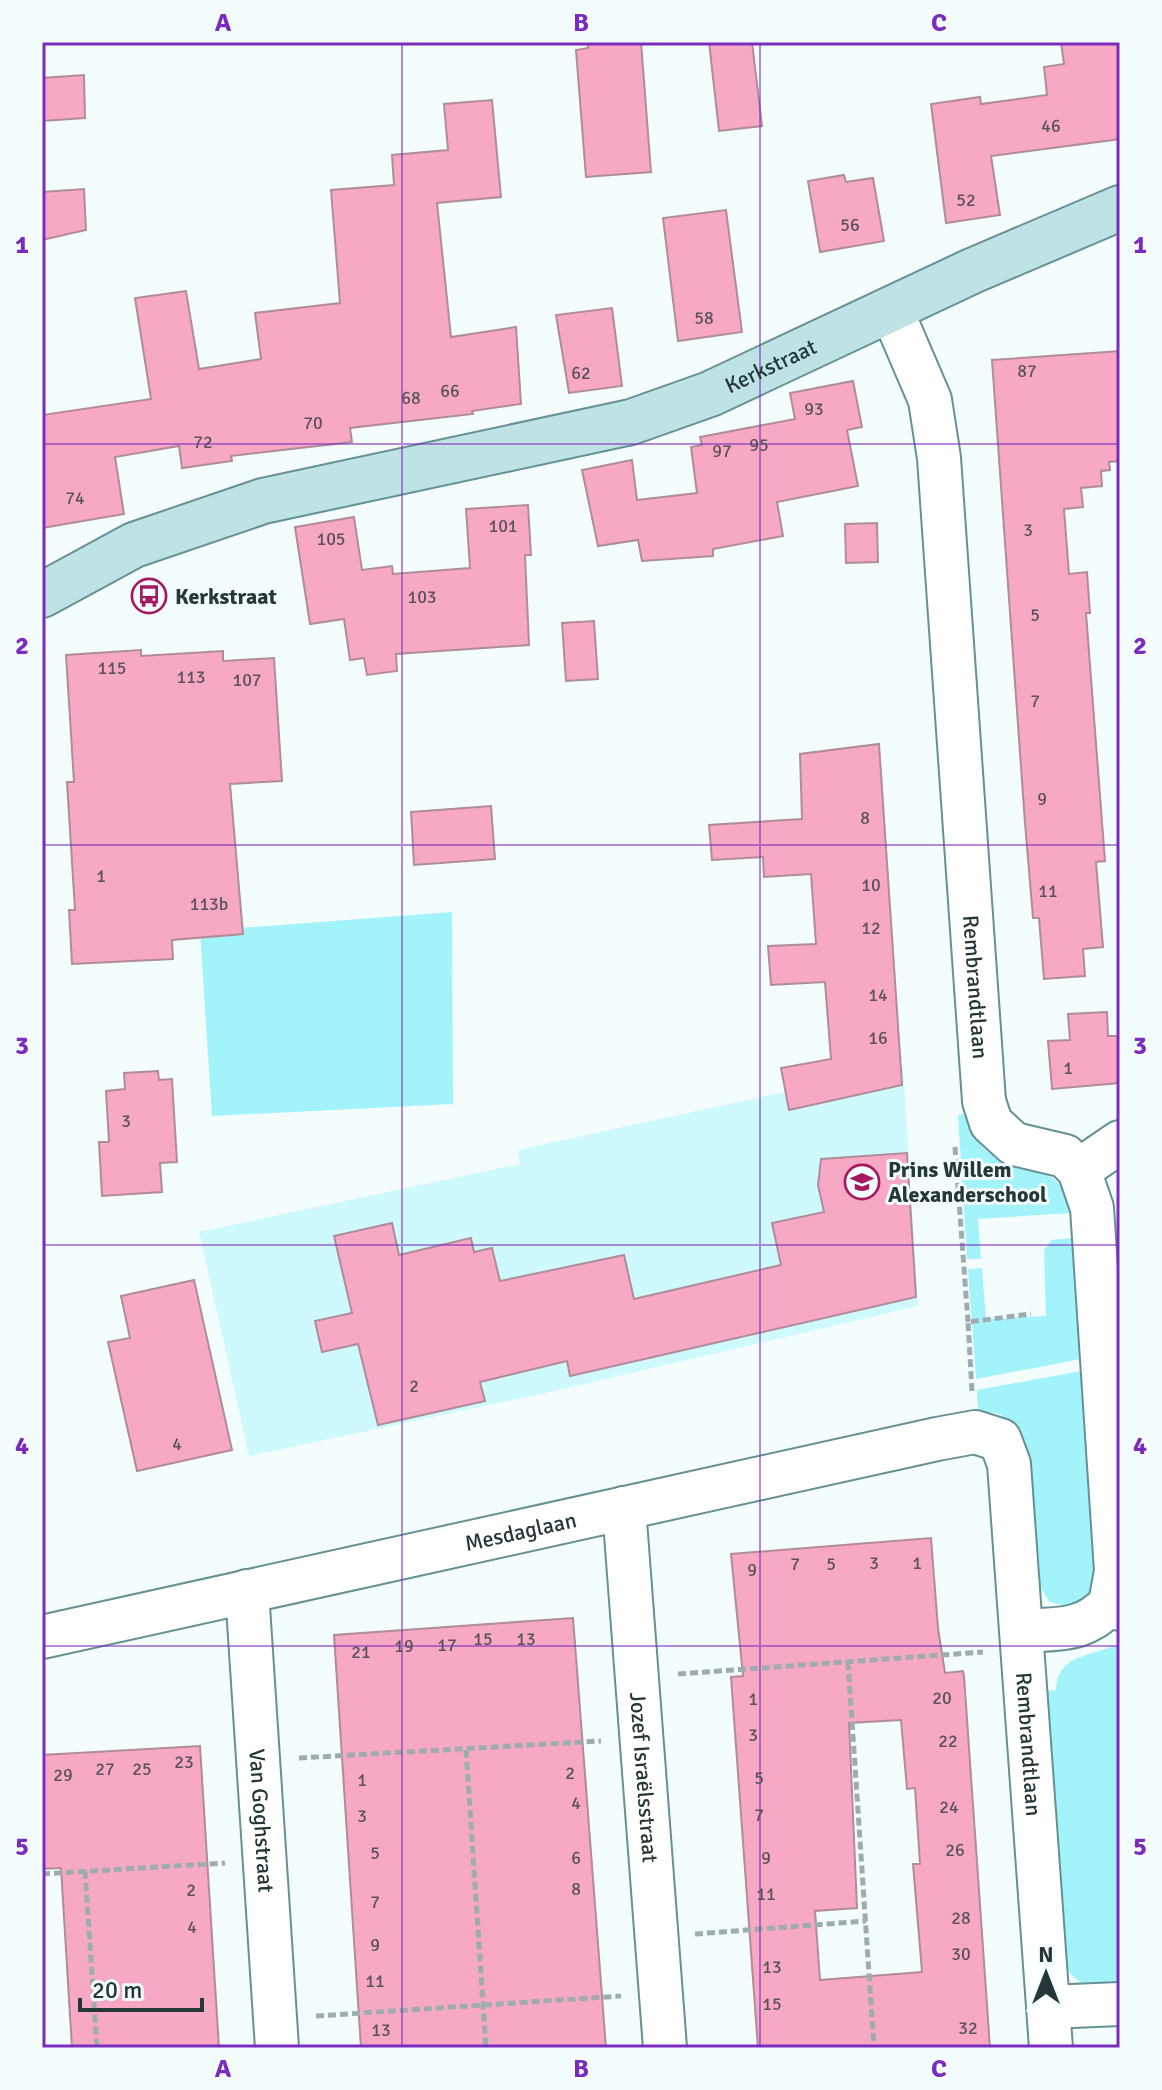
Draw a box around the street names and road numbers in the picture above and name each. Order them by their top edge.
street label: Kerkstraat [720,332,821,399]
street label: Rembrandtlaan [958,914,995,1060]
street label: Mesdaglaan [462,1506,579,1557]
street label: Rembrandtlaan [1011,1671,1048,1817]
street label: Jozef Israëlsstraat [625,1691,664,1864]
street label: Van Goghstraat [244,1748,280,1894]

